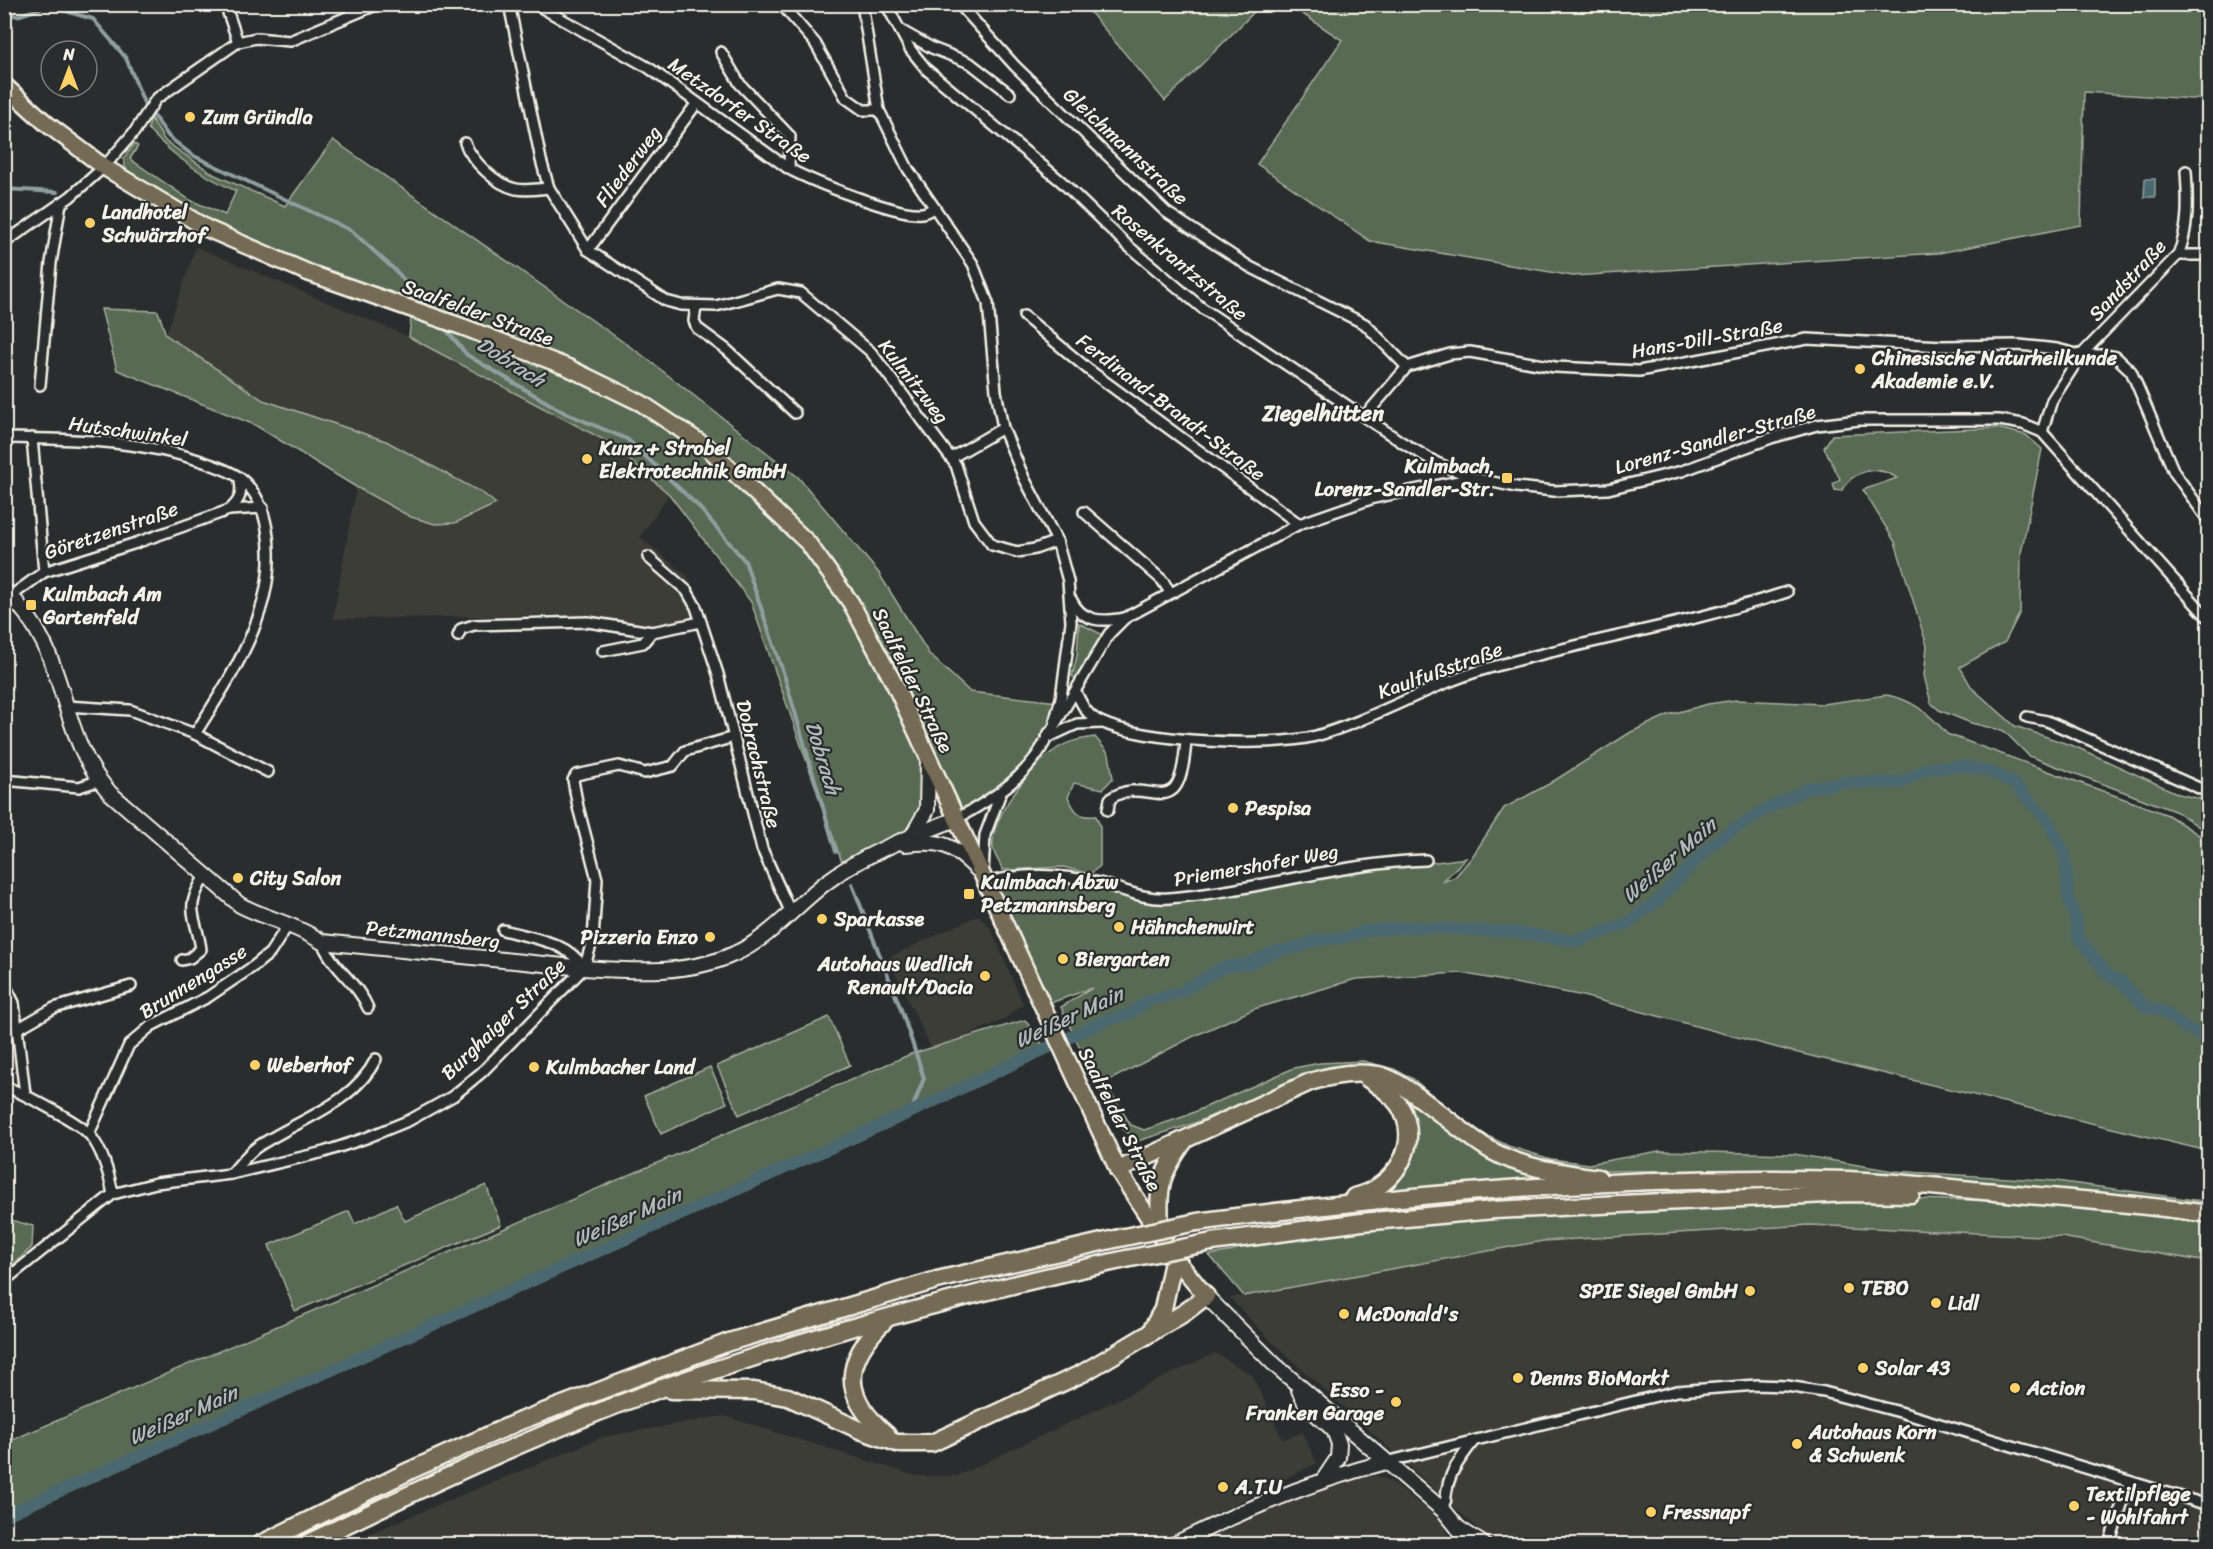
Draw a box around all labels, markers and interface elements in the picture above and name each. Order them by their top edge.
north arrow [39,39,99,99]
text: N [62,40,75,69]
street label: Metzdorfer Straße [660,48,819,173]
street label: Gleichmannstraße [1055,78,1197,214]
place label: Zum Gründla [201,100,313,135]
marker: Zum Gründla [183,110,197,124]
street label: Fliederweg [586,118,671,215]
place label: Landhotel Schwärzhof [101,195,209,253]
street label: Rosenkrantzstraße [1104,195,1256,330]
marker: Landhotel Schwärzhof [83,216,97,230]
street label: Sandstraße [2080,231,2175,330]
street label: Saalfelder Straße [397,269,559,356]
street label: Hans-Dill-Straße [1629,308,1786,369]
street label: Ferdinand-Brandt-Straße [1068,324,1273,491]
water label: Dobrach [469,326,555,399]
street label: Kulmitzweg [869,331,958,432]
place label: Chinesische Naturheilkunde Akademie e.V. [1871,341,2118,399]
marker: Chinesische Naturheilkunde Akademie e.V. [1853,362,1867,376]
district label: Ziegelhütten [1261,394,1384,433]
street label: Lorenz-Sandler-Straße [1610,394,1820,485]
street label: Hutschwinkel [66,406,191,457]
place label: Kunz + Strobel Elektrotechnik GmbH [598,431,788,489]
place label: Kulmbach, Lorenz-Sandler-Str. [1315,449,1495,507]
marker: Kunz + Strobel Elektrotechnik GmbH [580,452,594,466]
marker: Kulmbach, Lorenz-Sandler-Str. [1500,471,1514,485]
street label: Göretzenstraße [39,491,183,570]
place label: Kulmbach Am Gartenfeld [42,577,162,635]
marker: Kulmbach Am Gartenfeld [24,598,38,612]
street label: Saalfelder Straße [862,601,963,760]
street label: Kaulfußstraße [1373,632,1508,709]
street label: Dobrachstraße [726,696,791,832]
water label: Dobrach [794,716,853,802]
place label: Pespisa [1245,791,1312,826]
marker: Pespisa [1226,801,1240,815]
water label: Weißer Main [1613,806,1727,912]
street label: Priemershofer Weg [1171,834,1341,897]
place label: City Salon [249,861,342,896]
place label: Kulmbach Abzw Petzmannsberg [980,865,1119,923]
marker: City Salon [231,871,245,885]
marker: Kulmbach Abzw Petzmannsberg [962,887,976,901]
place label: Sparkasse [833,902,924,937]
street label: Petzmannsberg [364,910,502,959]
place label: Hähnchenwirt [1130,910,1255,945]
marker: Sparkasse [815,912,829,926]
place label: Pizzeria Enzo [581,920,699,955]
marker: Hähnchenwirt [1112,920,1126,934]
marker: Pizzeria Enzo [703,930,717,944]
street label: Brunnengasse [132,934,254,1029]
place label: Biergarten [1075,942,1170,977]
place label: Autohaus Wedlich Renault/Dacia [817,947,974,1005]
street label: Burghaiger Straße [432,950,575,1089]
marker: Biergarten [1056,952,1070,966]
marker: Autohaus Wedlich Renault/Dacia [978,969,992,983]
water label: Weißer Main [1008,974,1132,1059]
street label: Saalfelder Straße [1068,1040,1171,1198]
place label: Weberhof [267,1048,355,1083]
place label: Kulmbacher Land [545,1050,696,1085]
marker: Weberhof [248,1058,262,1072]
marker: Kulmbacher Land [527,1060,541,1074]
water label: Weißer Main [566,1175,690,1258]
place label: TEBO [1861,1271,1909,1306]
place label: SPIE Siegel GmbH [1578,1274,1739,1309]
marker: TEBO [1842,1281,1856,1295]
marker: SPIE Siegel GmbH [1743,1284,1757,1298]
place label: Lidl [1948,1286,1980,1321]
marker: Lidl [1929,1296,1943,1310]
place label: McDonald's [1355,1297,1459,1332]
marker: McDonald's [1337,1307,1351,1321]
place label: Solar 43 [1874,1351,1950,1386]
place label: Denns BioMarkt [1530,1361,1670,1396]
marker: Solar 43 [1856,1361,1870,1375]
marker: Denns BioMarkt [1511,1371,1525,1385]
place label: Action [2026,1371,2086,1406]
water label: Weißer Main [122,1373,246,1456]
place label: Esso - Franken Garage [1245,1373,1385,1431]
marker: Action [2008,1381,2022,1395]
marker: Esso - Franken Garage [1389,1395,1403,1409]
place label: Autohaus Korn & Schwenk [1808,1415,1937,1473]
marker: Autohaus Korn & Schwenk [1790,1437,1804,1451]
place label: A.T.U [1234,1470,1283,1505]
place label: Textilpflege - Wohlfahrt [2086,1477,2191,1535]
marker: A.T.U [1216,1480,1230,1494]
place label: Fressnapf [1662,1495,1752,1530]
marker: Textilpflege - Wohlfahrt [2067,1499,2081,1513]
marker: Fressnapf [1644,1505,1658,1519]

